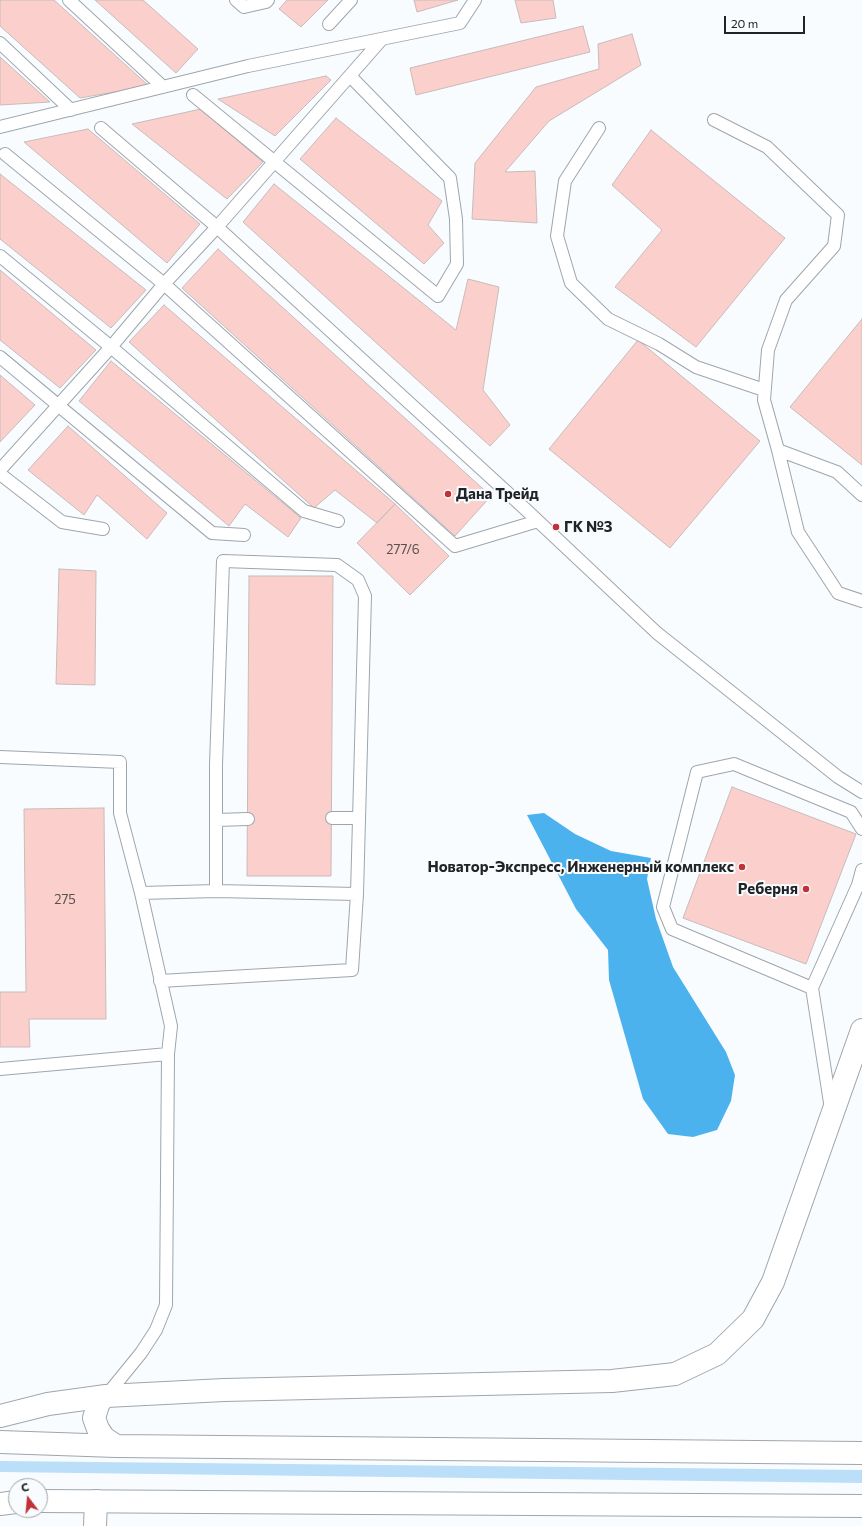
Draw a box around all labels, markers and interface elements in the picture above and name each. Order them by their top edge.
scale bar [726,8,807,34]
text: 20 m [731,16,758,30]
place label: Дана Трейд [456,485,539,503]
marker: Дана Трейд [443,489,453,499]
place label: ГК №3 [564,518,612,536]
marker: ГК №3 [551,522,561,532]
house number: 277/6 [386,542,420,558]
place label: Новатор-Экспресс, Инженерный комплекс [427,858,734,876]
marker: Новатор-Экспресс, Инженерный комплекс [737,862,747,872]
place label: Реберня [738,880,798,898]
marker: Реберня [801,884,811,894]
house number: 275 [54,892,76,908]
north arrow [8,1478,48,1518]
text: С [19,1480,30,1494]

